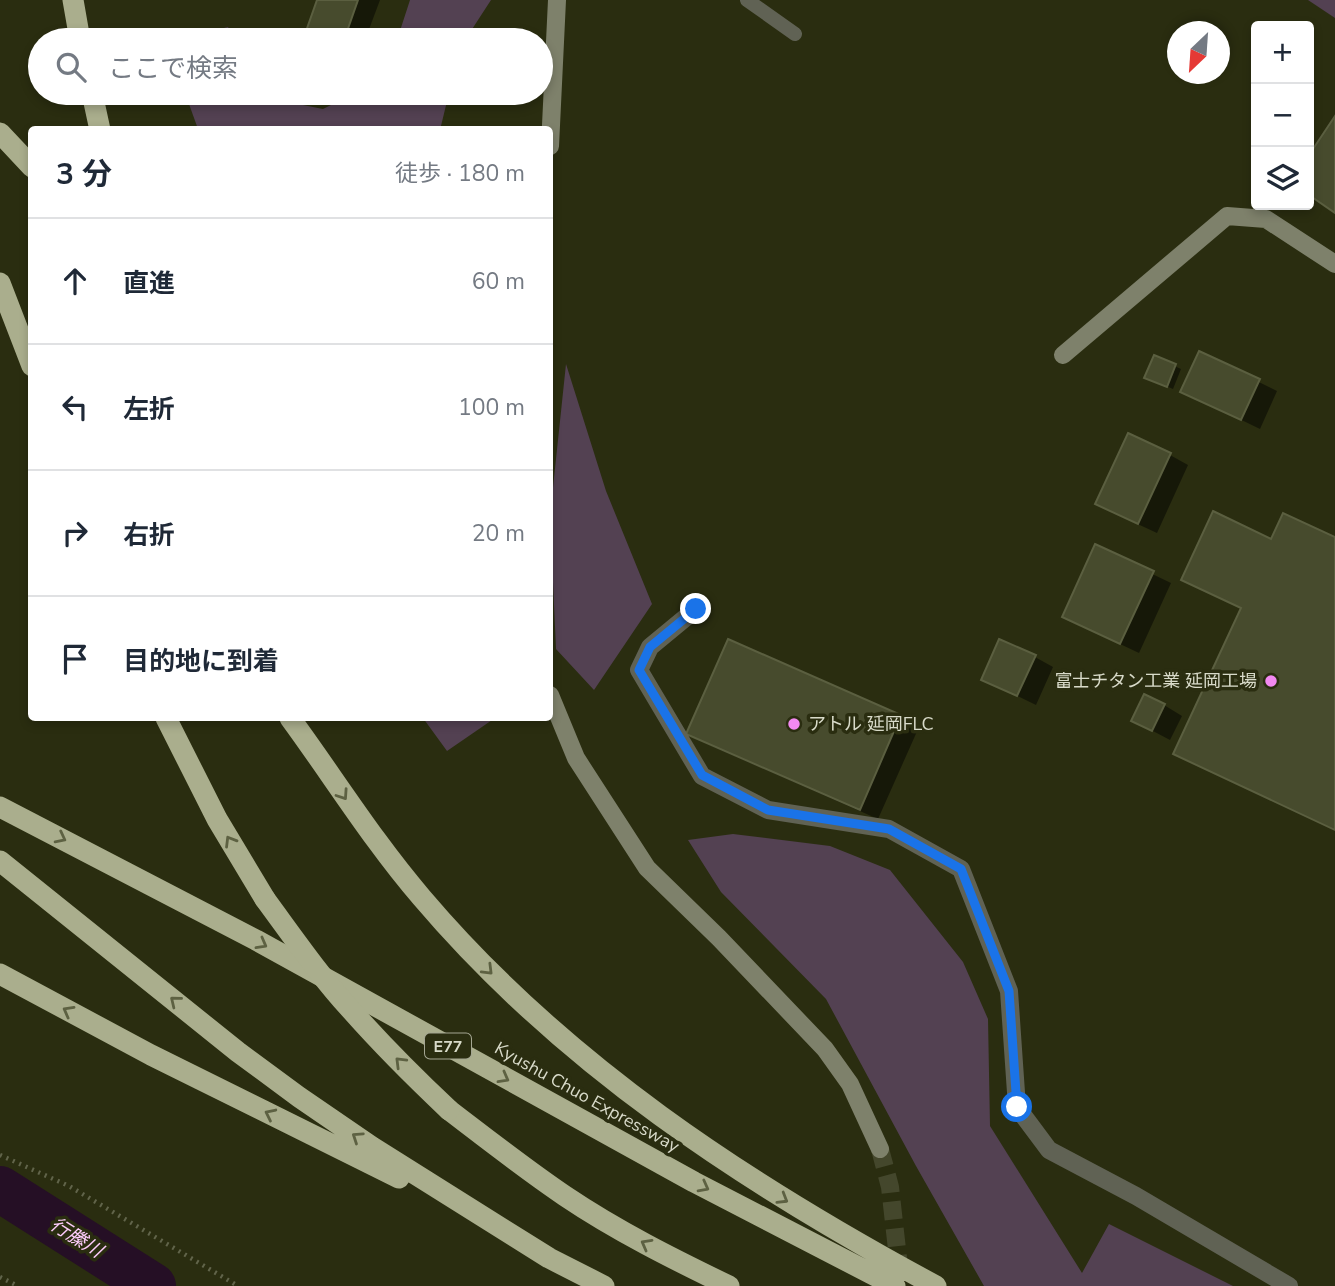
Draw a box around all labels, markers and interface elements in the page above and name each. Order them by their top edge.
north arrow [1167,21,1230,84]
map controls [1251,21,1314,210]
button: + [1251,21,1314,84]
search box [28,28,553,105]
icon: search [52,48,90,86]
text: ここで検索 [108,51,238,86]
button: − [1251,84,1314,147]
button: layers [1251,147,1314,210]
text: 3 分 [56,154,112,195]
text: 徒歩 · 180 m [395,158,525,189]
icon: ahead [56,262,94,300]
text: 直進 [123,266,175,301]
text: 60 m [472,266,525,297]
icon: left [56,388,94,426]
text: 左折 [123,392,175,427]
text: 100 m [458,392,525,423]
icon: right [56,514,94,552]
text: 右折 [123,518,175,553]
text: 20 m [472,518,525,549]
route end [680,593,711,624]
icon: arrive [56,640,94,678]
text: 目的地に到着 [123,644,279,679]
place label: 富士チタン工業 延岡工場 [1054,669,1257,693]
marker: 富士チタン工業 延岡工場 [1263,673,1279,689]
place label: アトル 延岡FLC [808,712,934,736]
marker: アトル 延岡FLC [786,716,802,732]
one-way arrow [335,787,348,800]
one-way arrow [54,829,66,843]
one-way arrow [225,835,238,848]
one-way arrow [255,936,267,949]
one-way arrow [480,961,493,974]
one-way arrow [171,996,183,1009]
one-way arrow [62,1006,75,1019]
road number: E77 [425,1034,471,1058]
street label: Kyushu Chuo Expressway [490,1036,684,1158]
one-way arrow [395,1058,408,1071]
one-way arrow [497,1069,509,1083]
route start [1001,1091,1032,1122]
one-way arrow [265,1109,277,1123]
one-way arrow [352,1133,365,1145]
one-way arrow [696,1179,709,1192]
one-way arrow [775,1191,788,1204]
water label: 行縢川 [45,1212,109,1265]
one-way arrow [641,1239,653,1253]

